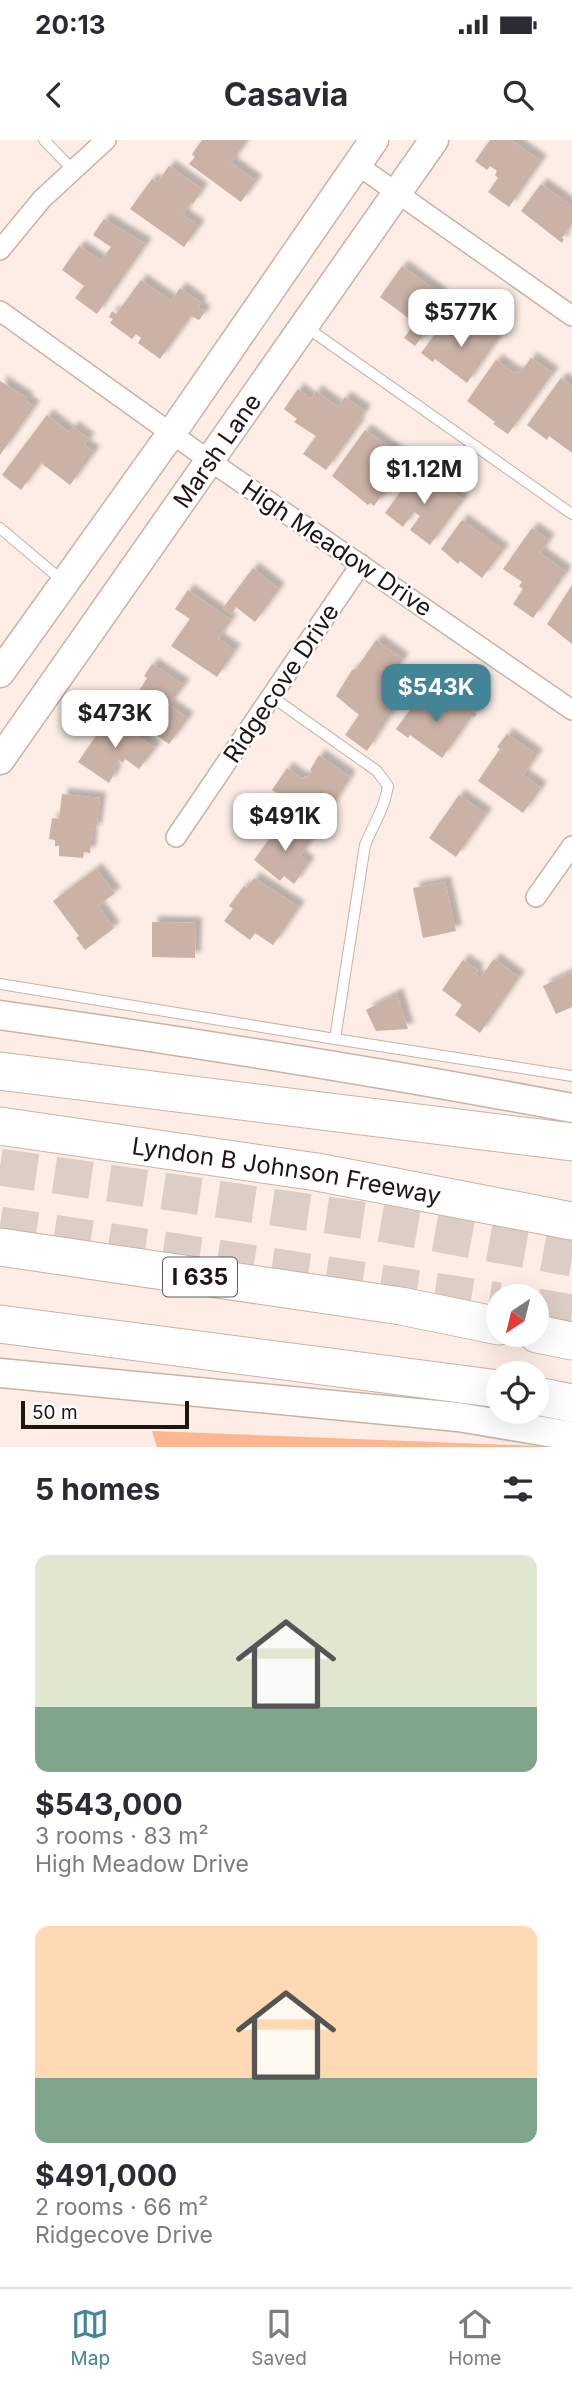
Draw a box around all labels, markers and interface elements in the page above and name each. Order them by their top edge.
text: 20:13 [35,9,106,40]
text: Casavia [224,75,348,114]
icon: back [35,76,73,114]
icon: search [499,76,537,114]
pin: $577K [412,290,510,349]
text: $577K [424,298,498,326]
street label: Marsh Lane [167,387,267,513]
pin: $1.12M [367,446,481,506]
text: $1.12M [386,455,462,483]
street label: High Meadow Drive [236,474,438,622]
street label: Ridgecove Drive [217,598,345,768]
pin: $543K [387,664,485,724]
text: $543K [398,673,474,701]
pin: $473K [66,690,164,750]
text: $473K [78,699,153,727]
pin: $491K [236,794,334,853]
text: $491K [249,802,321,830]
street label: Lyndon B Johnson Freeway [130,1131,443,1210]
road number: I 635 [163,1258,237,1296]
north arrow [486,1284,550,1348]
map controls [486,1284,549,1424]
button: locate [486,1361,549,1424]
scale bar [21,1398,189,1430]
text: 50 m [32,1401,78,1424]
icon: filters [499,1470,537,1508]
text: 5 homes [35,1471,160,1507]
icon: home [223,1601,349,1727]
text: $543,000 [35,1786,183,1822]
text: 3 rooms · 83 m² [35,1822,209,1850]
text: High Meadow Drive [35,1850,249,1878]
icon: home [223,1972,349,2098]
text: $491,000 [35,2157,177,2193]
text: 2 rooms · 66 m² [35,2193,209,2221]
text: Ridgecove Drive [35,2221,213,2249]
tab: Map [71,2305,110,2370]
tab: Saved [251,2305,307,2370]
tab: Home [448,2305,501,2370]

